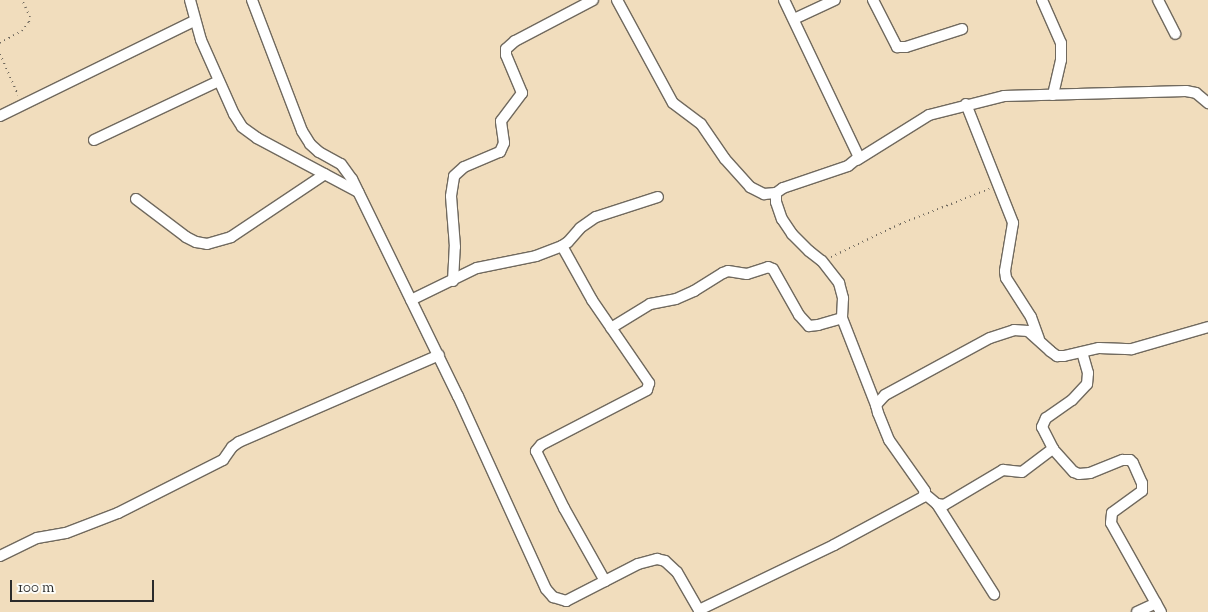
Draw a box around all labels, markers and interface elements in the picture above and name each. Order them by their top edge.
scale bar [12,570,156,602]
text: 100 m [18,578,54,599]

